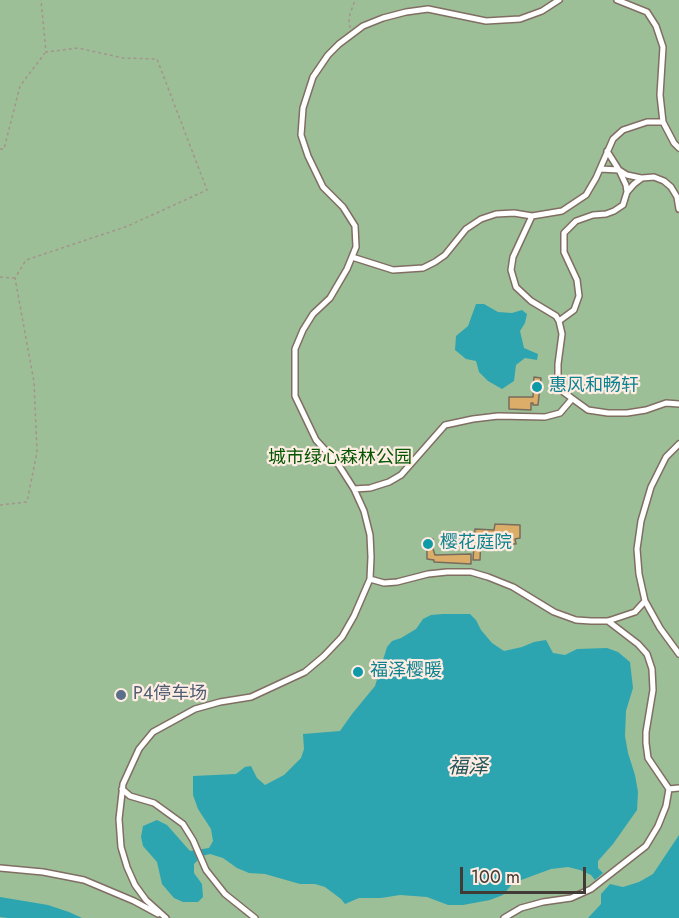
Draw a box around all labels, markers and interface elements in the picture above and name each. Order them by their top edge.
place label: 惠风和畅轩 [549,376,639,398]
marker: 惠风和畅轩 [530,380,544,394]
park label: 城市绿心森林公园 [268,448,412,470]
place label: 樱花庭院 [440,533,512,555]
marker: 樱花庭院 [421,537,435,551]
place label: 福泽樱暖 [370,661,442,683]
marker: 福泽樱暖 [351,665,365,679]
place label: P4停车场 [133,684,207,706]
marker: P4停车场 [114,688,128,702]
water label: 福泽 [448,756,488,780]
scale bar [463,855,589,893]
text: 100 m [471,864,520,890]

